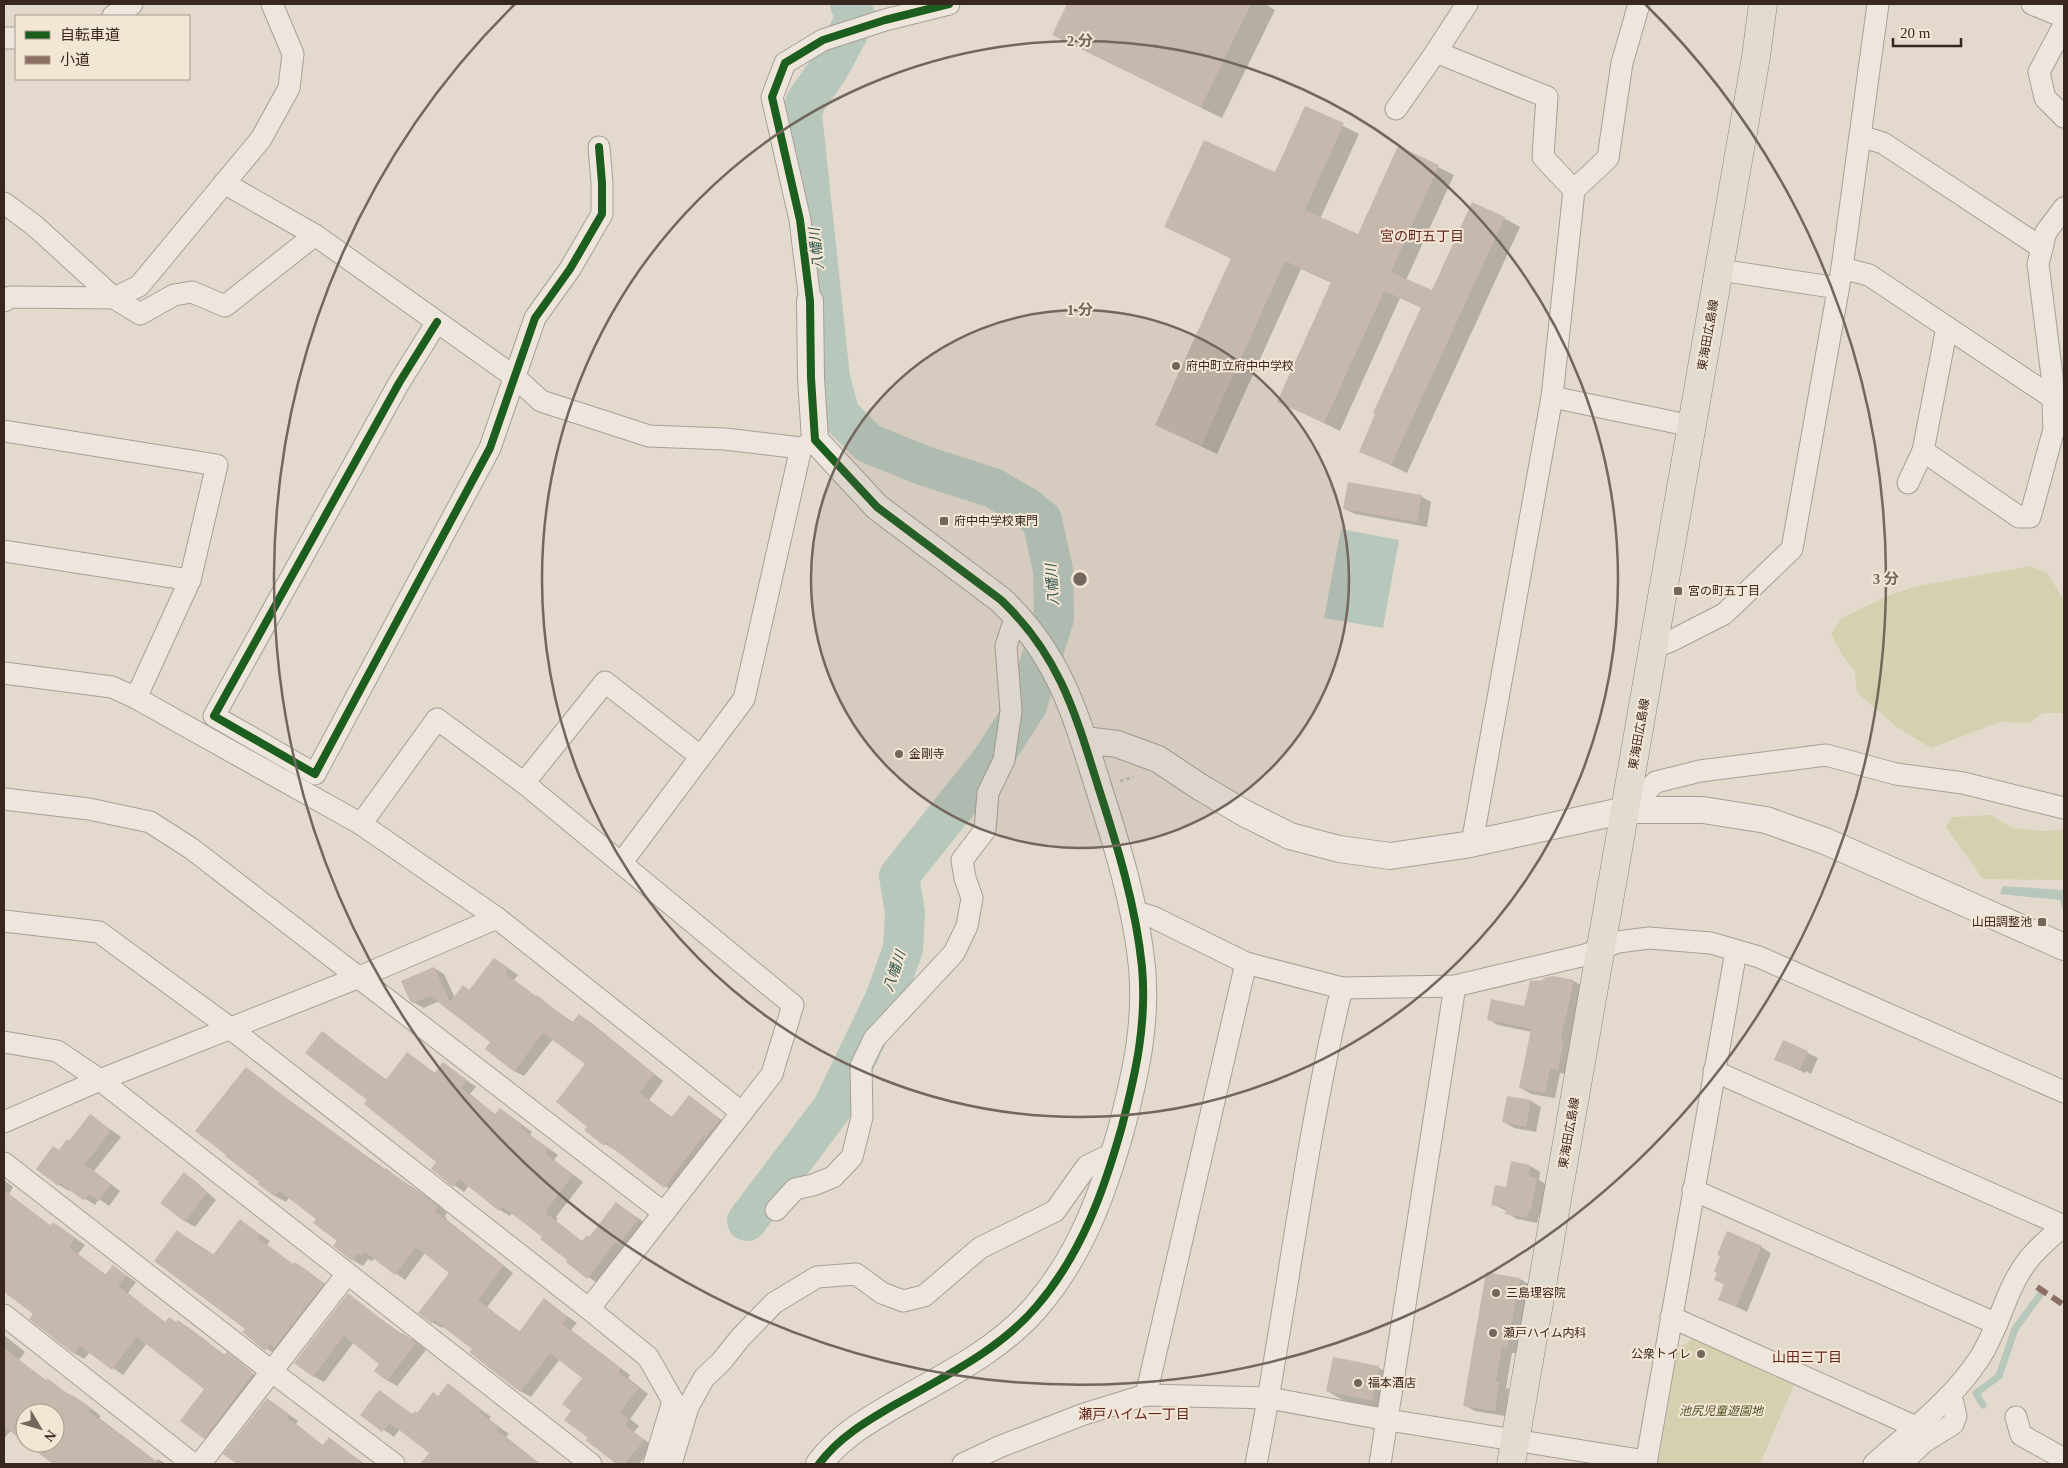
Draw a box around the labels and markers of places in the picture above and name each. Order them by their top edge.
place label: 府中町立府中中学校 [1186,359,1294,373]
marker: 府中町立府中中学校 [1170,360,1182,372]
place label: 府中中学校東門 [954,514,1038,528]
marker: 府中中学校東門 [938,515,950,527]
centre of rings [1071,570,1089,588]
place label: 宮の町五丁目 [1688,584,1760,598]
marker: 宮の町五丁目 [1672,585,1684,597]
place label: 金剛寺 [909,747,945,761]
marker: 金剛寺 [893,748,905,760]
place label: 山田調整池 [1972,915,2032,929]
marker: 山田調整池 [2036,916,2048,928]
place label: 三島理容院 [1506,1286,1566,1300]
marker: 三島理容院 [1490,1287,1502,1299]
place label: 瀬戸ハイム内科 [1503,1326,1587,1340]
marker: 瀬戸ハイム内科 [1487,1327,1499,1339]
place label: 公衆トイレ [1631,1347,1691,1361]
marker: 公衆トイレ [1695,1348,1707,1360]
place label: 福本酒店 [1368,1376,1416,1390]
marker: 福本酒店 [1352,1377,1364,1389]

